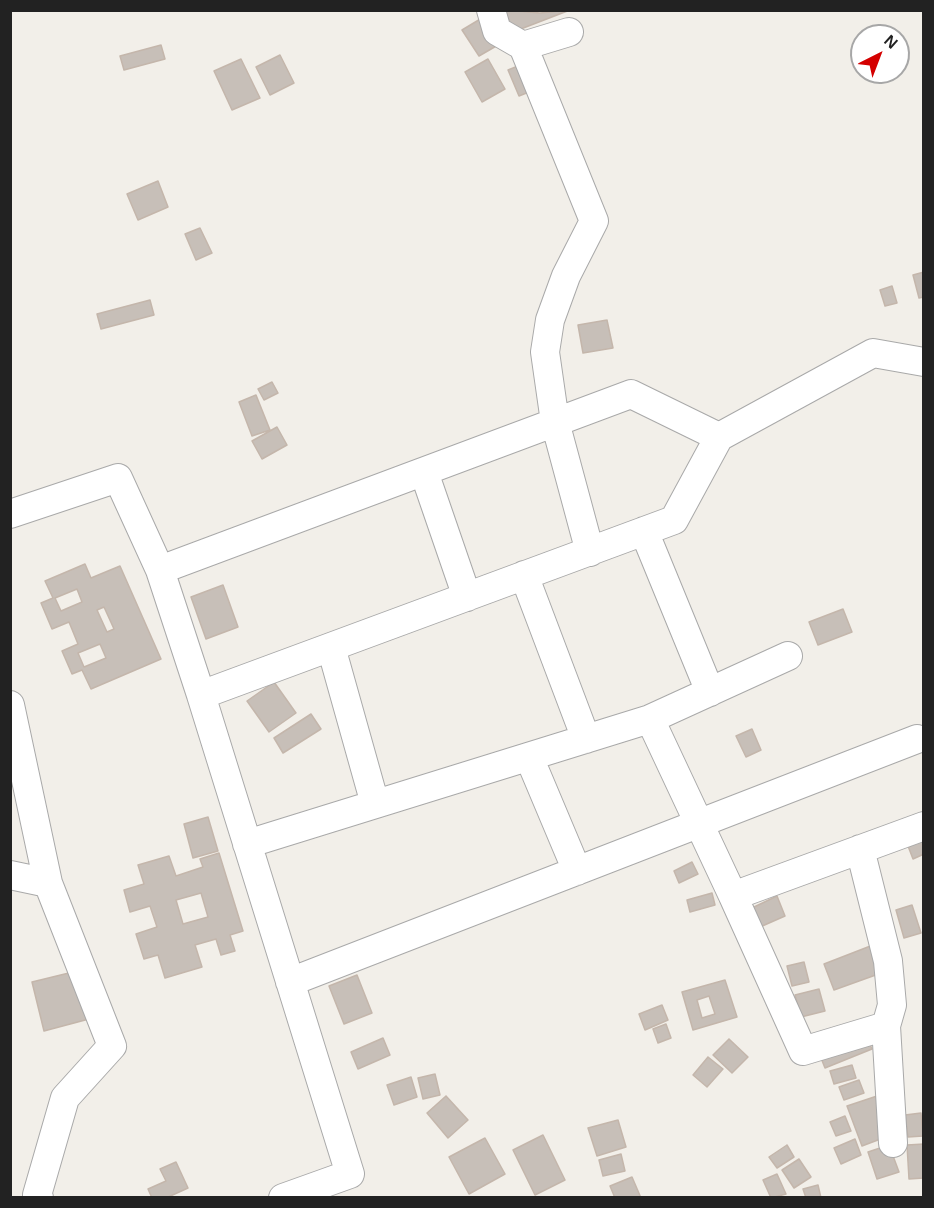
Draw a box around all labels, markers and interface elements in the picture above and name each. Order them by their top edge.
north arrow [850,24,910,84]
text: N [881,32,901,52]

